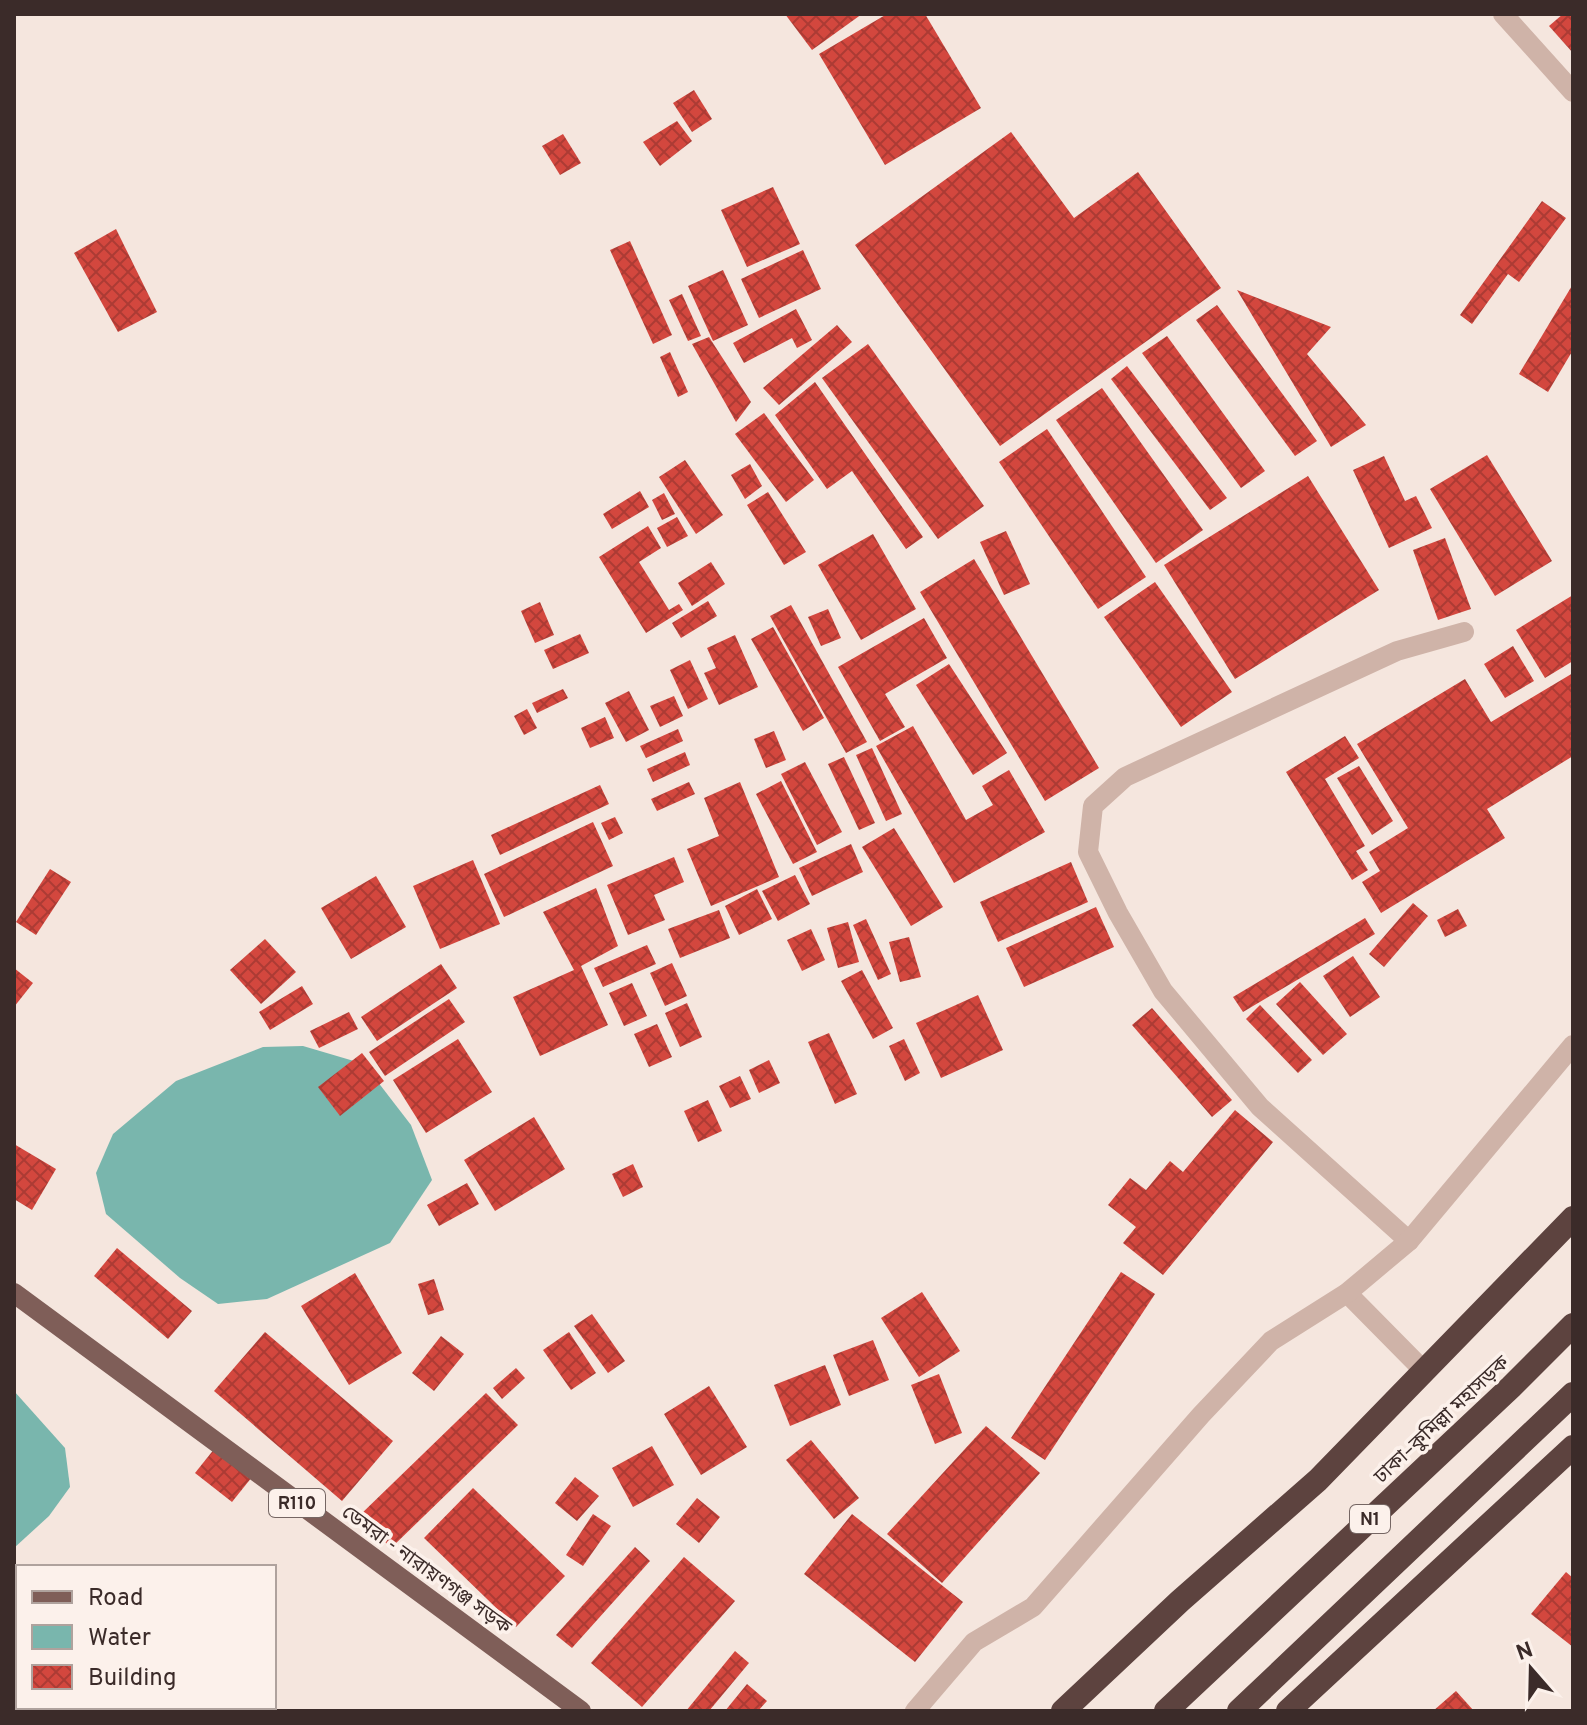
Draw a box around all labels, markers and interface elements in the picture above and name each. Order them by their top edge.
street label: ঢাকা–কুমিল্লা মহাসড়ক [1368,1350,1516,1491]
road number: R110 [269,1489,325,1517]
street label: ডেমরা - নারায়ণগঞ্জ সড়ক [336,1500,517,1641]
road number: N1 [1350,1505,1390,1533]
legend [16,1565,276,1709]
text: Road [88,1584,144,1614]
text: Water [88,1624,151,1654]
north arrow [1491,1629,1571,1709]
text: N [1513,1637,1537,1668]
text: Building [88,1664,177,1694]

